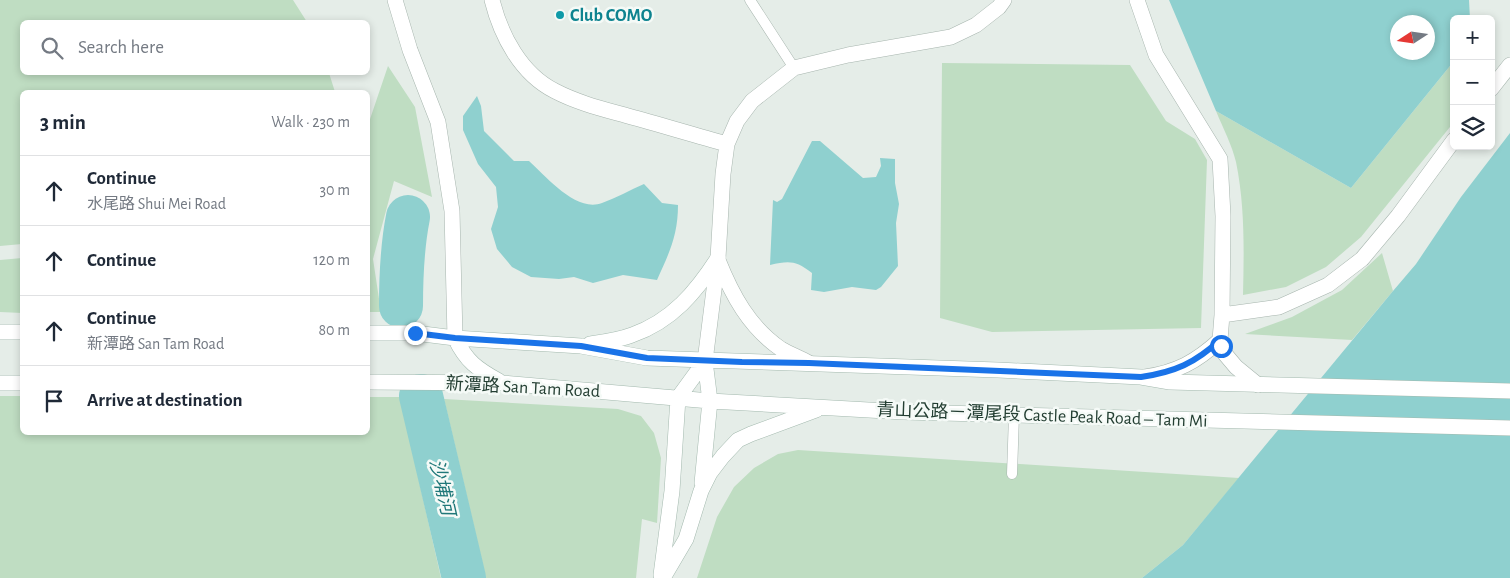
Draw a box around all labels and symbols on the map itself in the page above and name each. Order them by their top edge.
place label: Club COMO [570,7,653,25]
marker: Club COMO [554,9,566,21]
north arrow [1390,15,1435,60]
route end [404,322,427,345]
route start [1210,335,1233,358]
street label: 新潭路 San Tam Road [445,373,601,401]
street label: 青山公路－潭尾段 Castle Peak Road – Tam Mi [876,399,1208,431]
water label: 沙埔河 [426,457,459,521]

